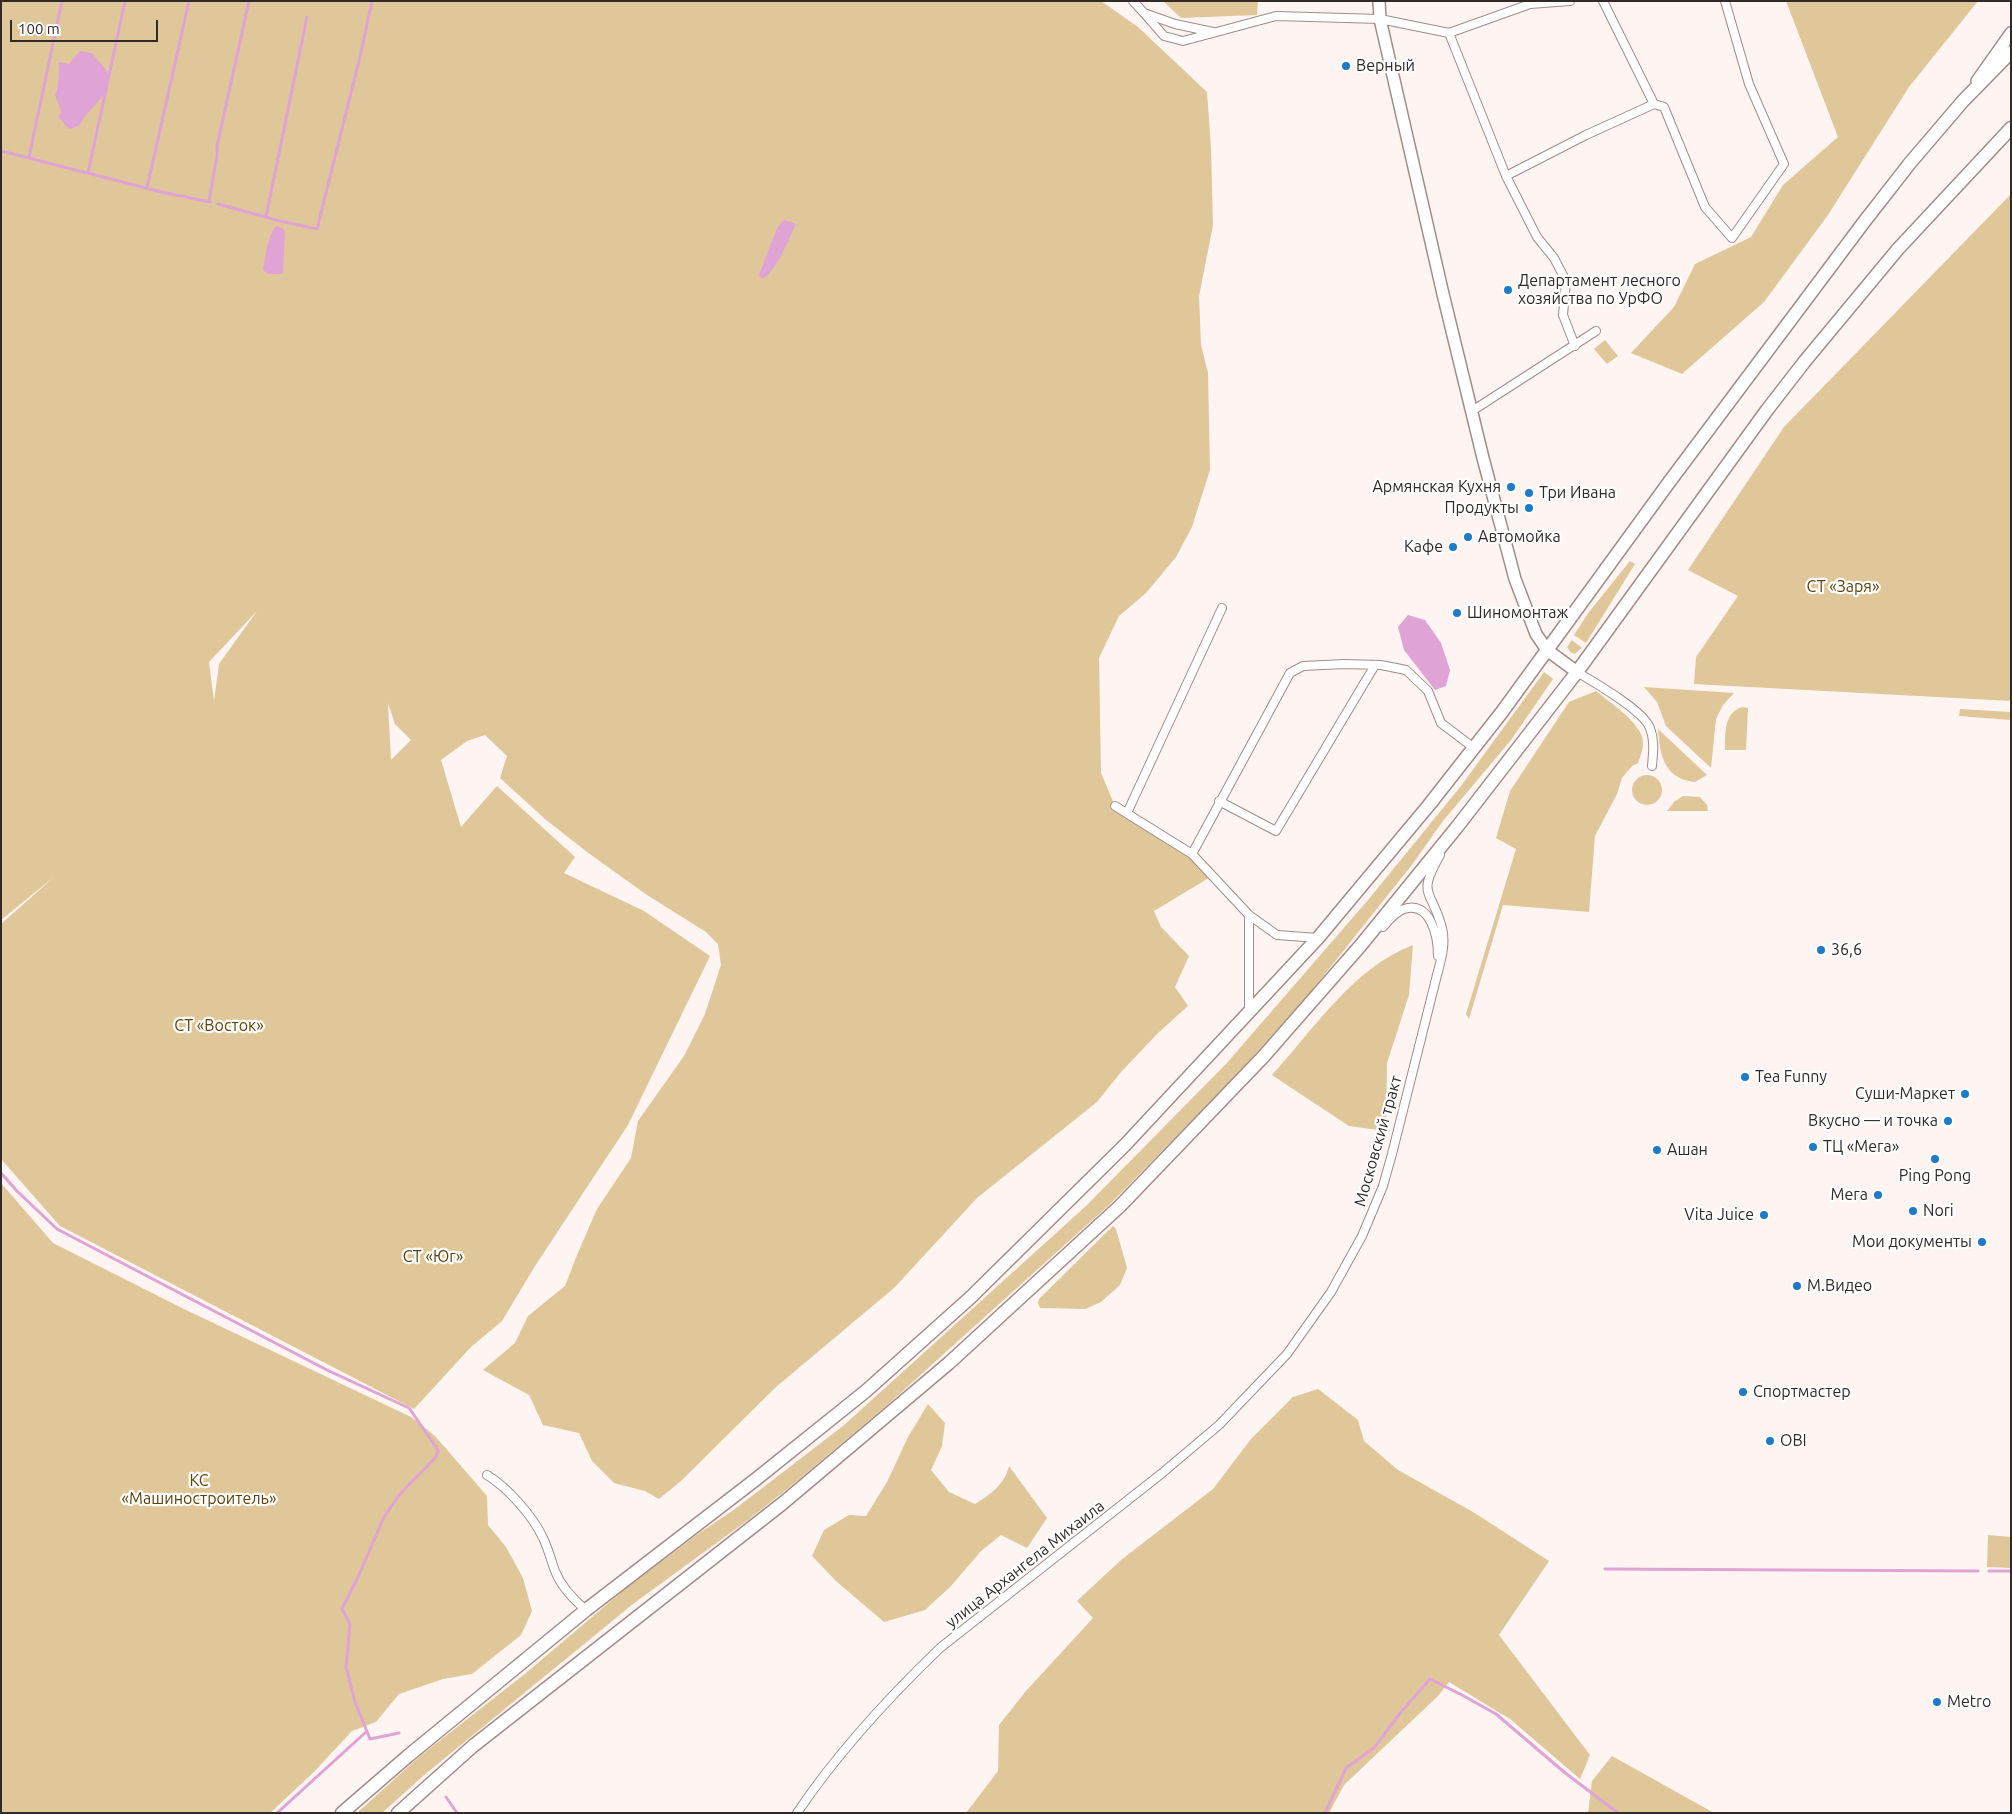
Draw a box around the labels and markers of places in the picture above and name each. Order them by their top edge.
place label: Верный [1356,56,1415,76]
marker: Верный [1340,60,1352,72]
place label: Департамент лесного хозяйства по УрФО [1518,271,1681,309]
marker: Департамент лесного хозяйства по УрФО [1502,284,1514,296]
place label: Армянская Кухня [1372,477,1501,497]
marker: Армянская Кухня [1505,481,1517,493]
place label: Три Ивана [1539,483,1616,503]
marker: Три Ивана [1523,487,1535,499]
place label: Продукты [1444,498,1519,518]
marker: Продукты [1523,502,1535,514]
place label: Автомойка [1478,527,1561,547]
marker: Автомойка [1462,531,1474,543]
place label: Кафе [1404,537,1443,557]
marker: Кафе [1447,541,1459,553]
place label: Шиномонтаж [1467,603,1568,623]
marker: Шиномонтаж [1451,607,1463,619]
place label: 36,6 [1831,940,1862,960]
marker: 36,6 [1815,944,1827,956]
place label: Tea Funny [1755,1067,1827,1087]
marker: Tea Funny [1739,1071,1751,1083]
place label: Суши-Маркет [1855,1084,1955,1104]
marker: Суши-Маркет [1959,1088,1971,1100]
place label: Вкусно — и точка [1808,1111,1938,1131]
marker: Вкусно — и точка [1942,1115,1954,1127]
place label: ТЦ «Мега» [1823,1137,1899,1157]
place label: Ашан [1667,1140,1708,1160]
marker: ТЦ «Мега» [1807,1141,1819,1153]
marker: Ашан [1651,1144,1663,1156]
marker: Ping Pong [1929,1153,1941,1165]
place label: Ping Pong [1899,1166,1971,1186]
place label: Мега [1831,1185,1868,1205]
marker: Мега [1872,1189,1884,1201]
place label: Nori [1923,1201,1954,1221]
place label: Vita Juice [1684,1205,1754,1225]
marker: Nori [1907,1205,1919,1217]
marker: Vita Juice [1758,1209,1770,1221]
place label: Мои документы [1852,1232,1972,1252]
marker: Мои документы [1976,1236,1988,1248]
place label: М.Видео [1807,1276,1872,1296]
marker: М.Видео [1791,1280,1803,1292]
place label: Спортмастер [1753,1382,1851,1402]
marker: Спортмастер [1737,1386,1749,1398]
place label: OBI [1780,1431,1807,1451]
marker: OBI [1764,1435,1776,1447]
place label: Metro [1947,1692,1991,1712]
marker: Metro [1931,1696,1943,1708]

